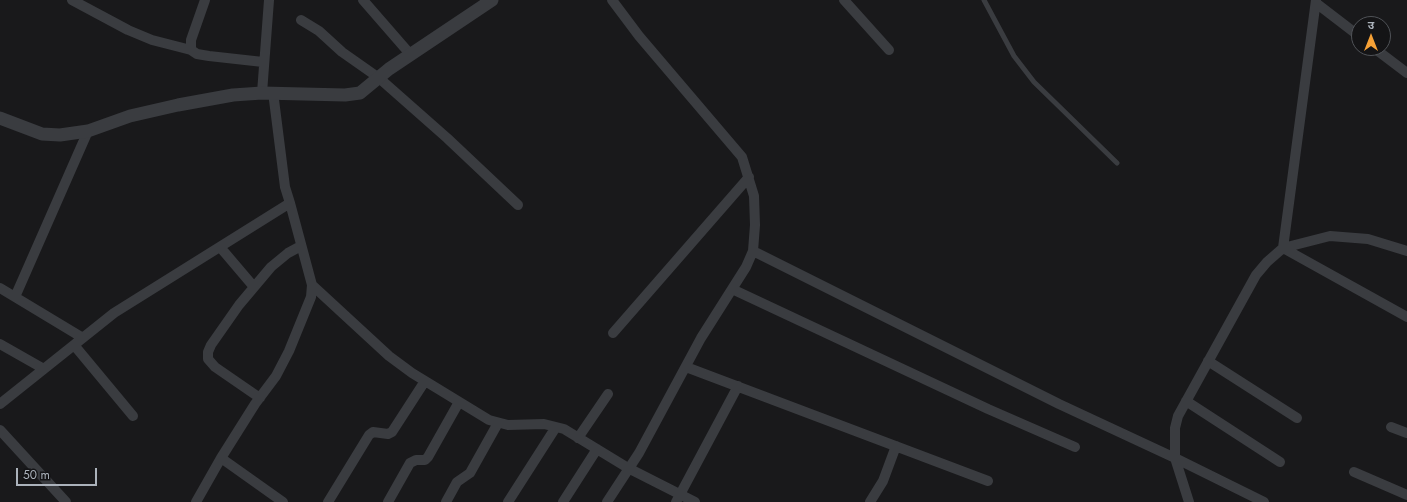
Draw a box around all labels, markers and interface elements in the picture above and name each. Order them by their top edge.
north arrow [1351,16,1391,56]
text: उ [1368,17,1374,33]
scale bar [18,460,99,486]
text: 50 m [23,466,50,484]

